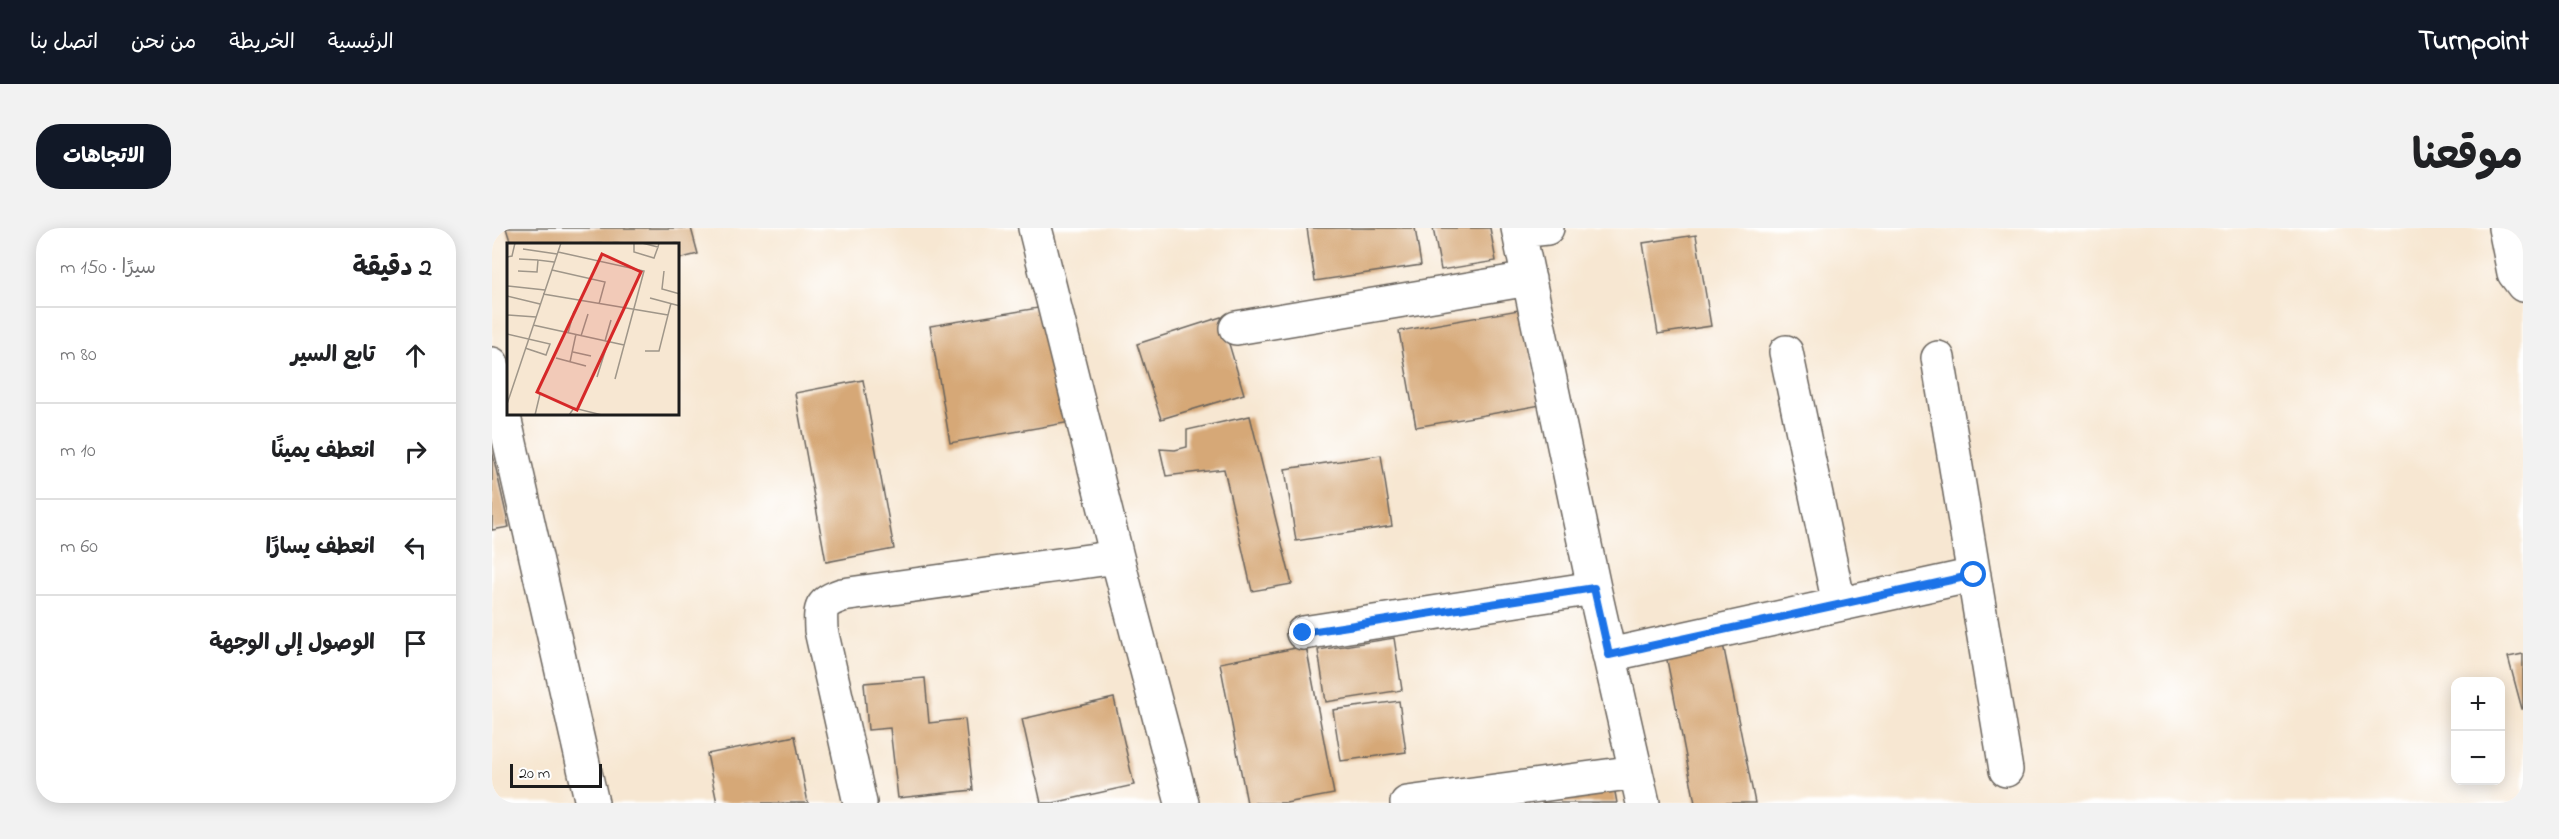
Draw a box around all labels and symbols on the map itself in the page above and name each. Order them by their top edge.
inset map [507,243,680,416]
route start [1960,561,1986,587]
route end [1289,619,1315,645]
scale bar [510,761,602,788]

